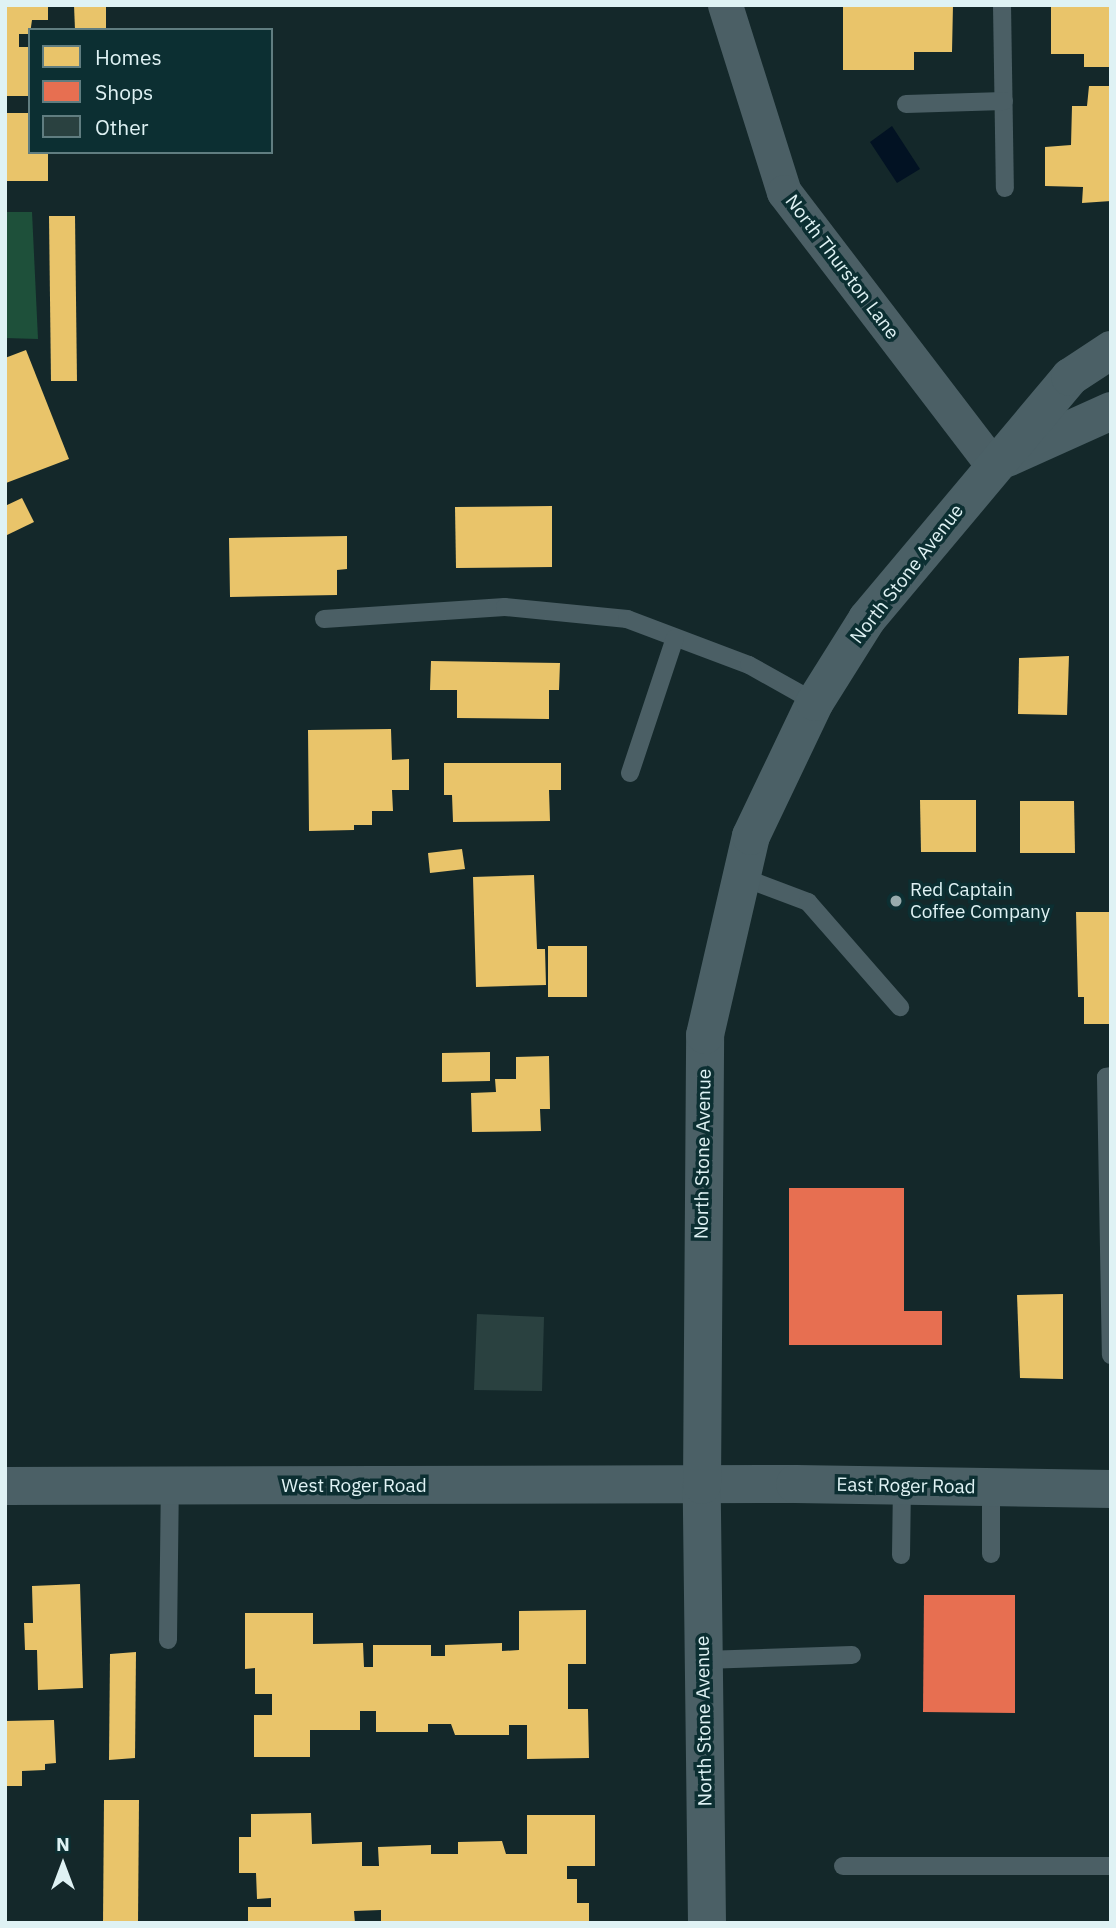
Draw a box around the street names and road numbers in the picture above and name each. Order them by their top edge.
street label: North Thurston Lane [780,190,904,344]
street label: North Stone Avenue [846,500,968,648]
street label: North Stone Avenue [690,1069,716,1239]
street label: East Roger Road [836,1473,976,1499]
street label: West Roger Road [281,1475,427,1497]
street label: North Stone Avenue [691,1636,717,1806]

